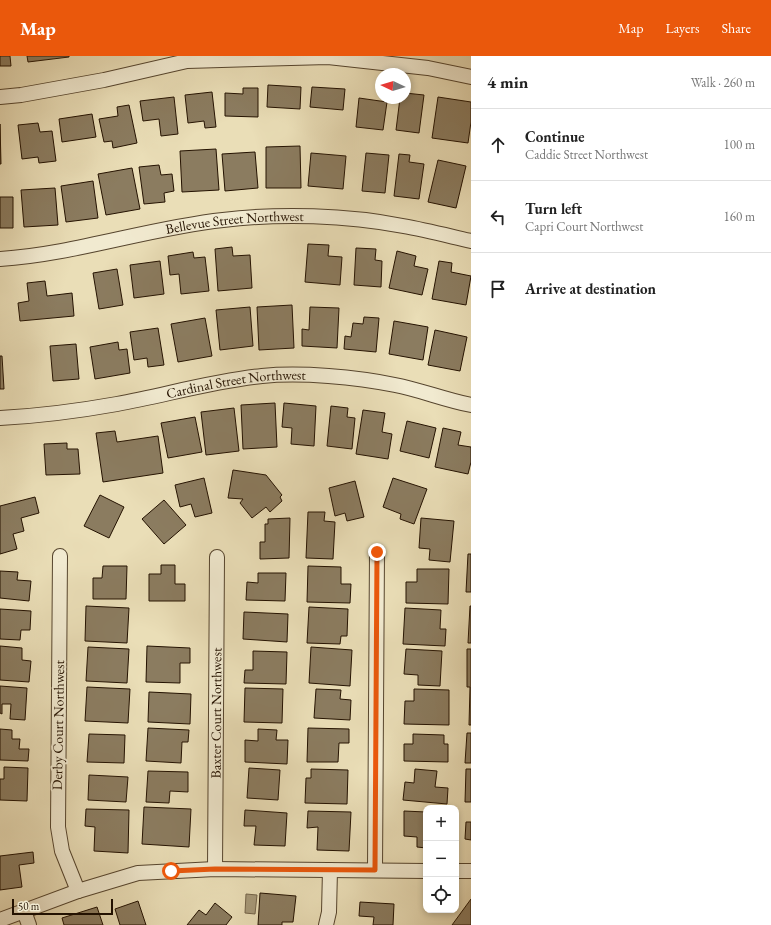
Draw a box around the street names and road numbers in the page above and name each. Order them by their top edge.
street label: Bellevue Street Northwest [164,207,304,238]
street label: Cardinal Street Northwest [164,366,307,402]
street label: Baxter Court Northwest [207,647,225,779]
street label: Derby Court Northwest [48,659,68,790]

